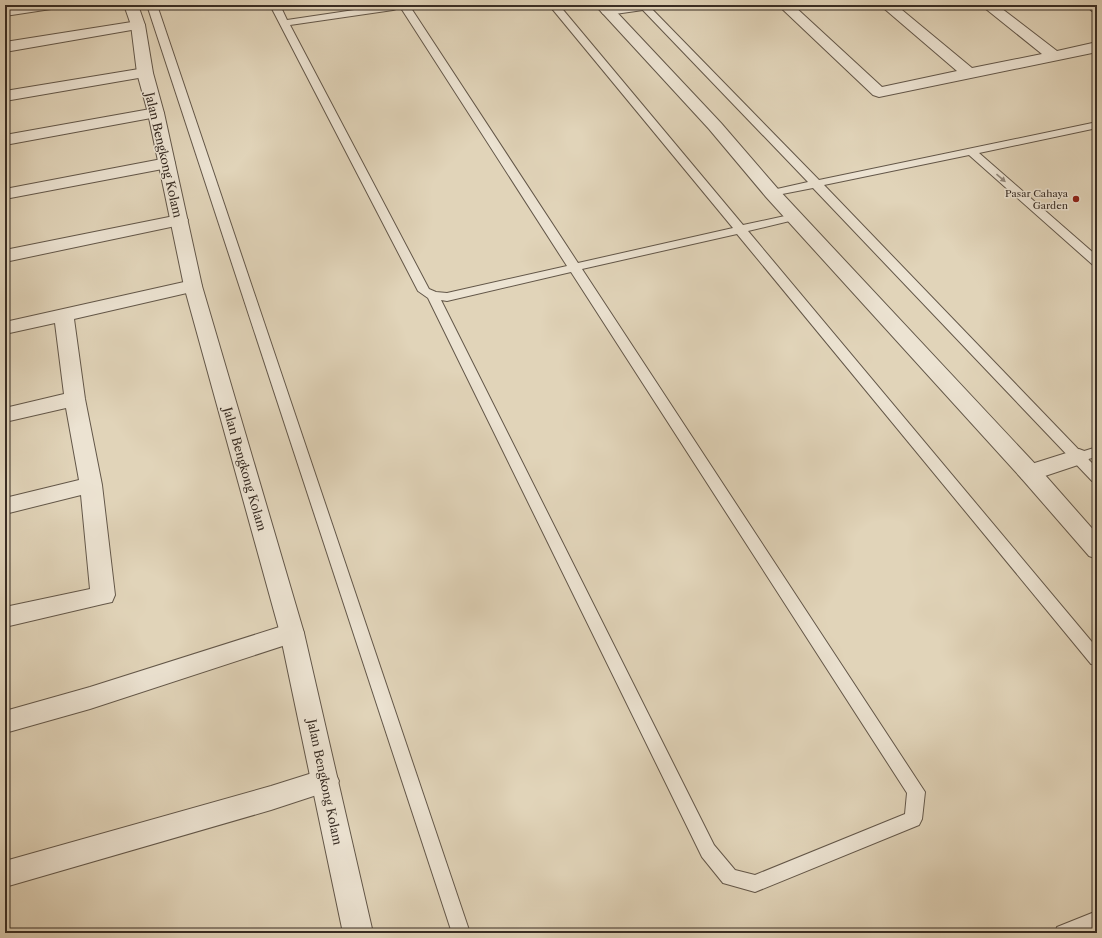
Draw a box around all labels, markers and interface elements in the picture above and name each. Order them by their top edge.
street label: Jalan Bengkong Kolam [142,89,186,219]
one-way arrow [997,173,1006,182]
place label: Pasar Cahaya Garden [1005,187,1069,212]
marker: Pasar Cahaya Garden [1071,194,1081,204]
street label: Jalan Bengkong Kolam [220,403,270,533]
street label: Jalan Bengkong Kolam [304,716,346,846]

